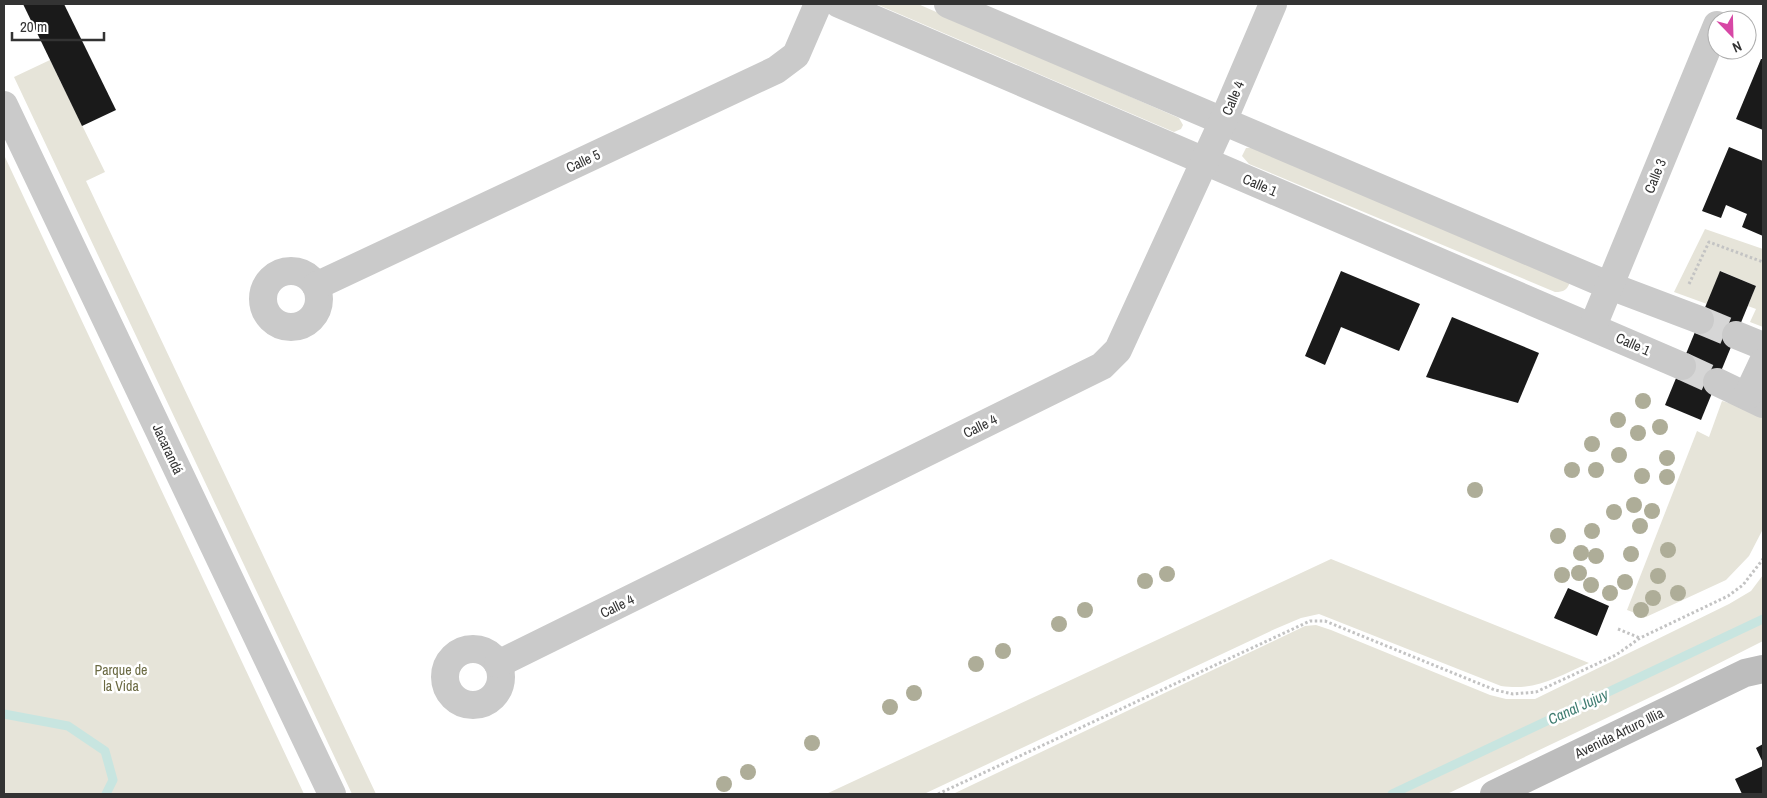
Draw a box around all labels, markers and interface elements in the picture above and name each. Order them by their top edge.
scale bar [12,10,105,42]
north arrow [1707,10,1757,60]
text: 20 m [20,16,47,37]
text: N [1730,37,1744,57]
street label: Calle 4 [1218,77,1249,118]
street label: Calle 5 [563,145,603,177]
street label: Calle 3 [1640,156,1670,196]
street label: Calle 1 [1240,170,1281,201]
street label: Calle 1 [1613,329,1654,360]
street label: Calle 4 [960,410,1001,442]
street label: Jacarandá [149,421,188,478]
street label: Calle 4 [597,590,638,622]
park label: Parque de la Vida [95,661,147,695]
water label: Canal Jujuy [1544,683,1612,730]
street label: Avenida Arturo Illia [1571,703,1667,763]

